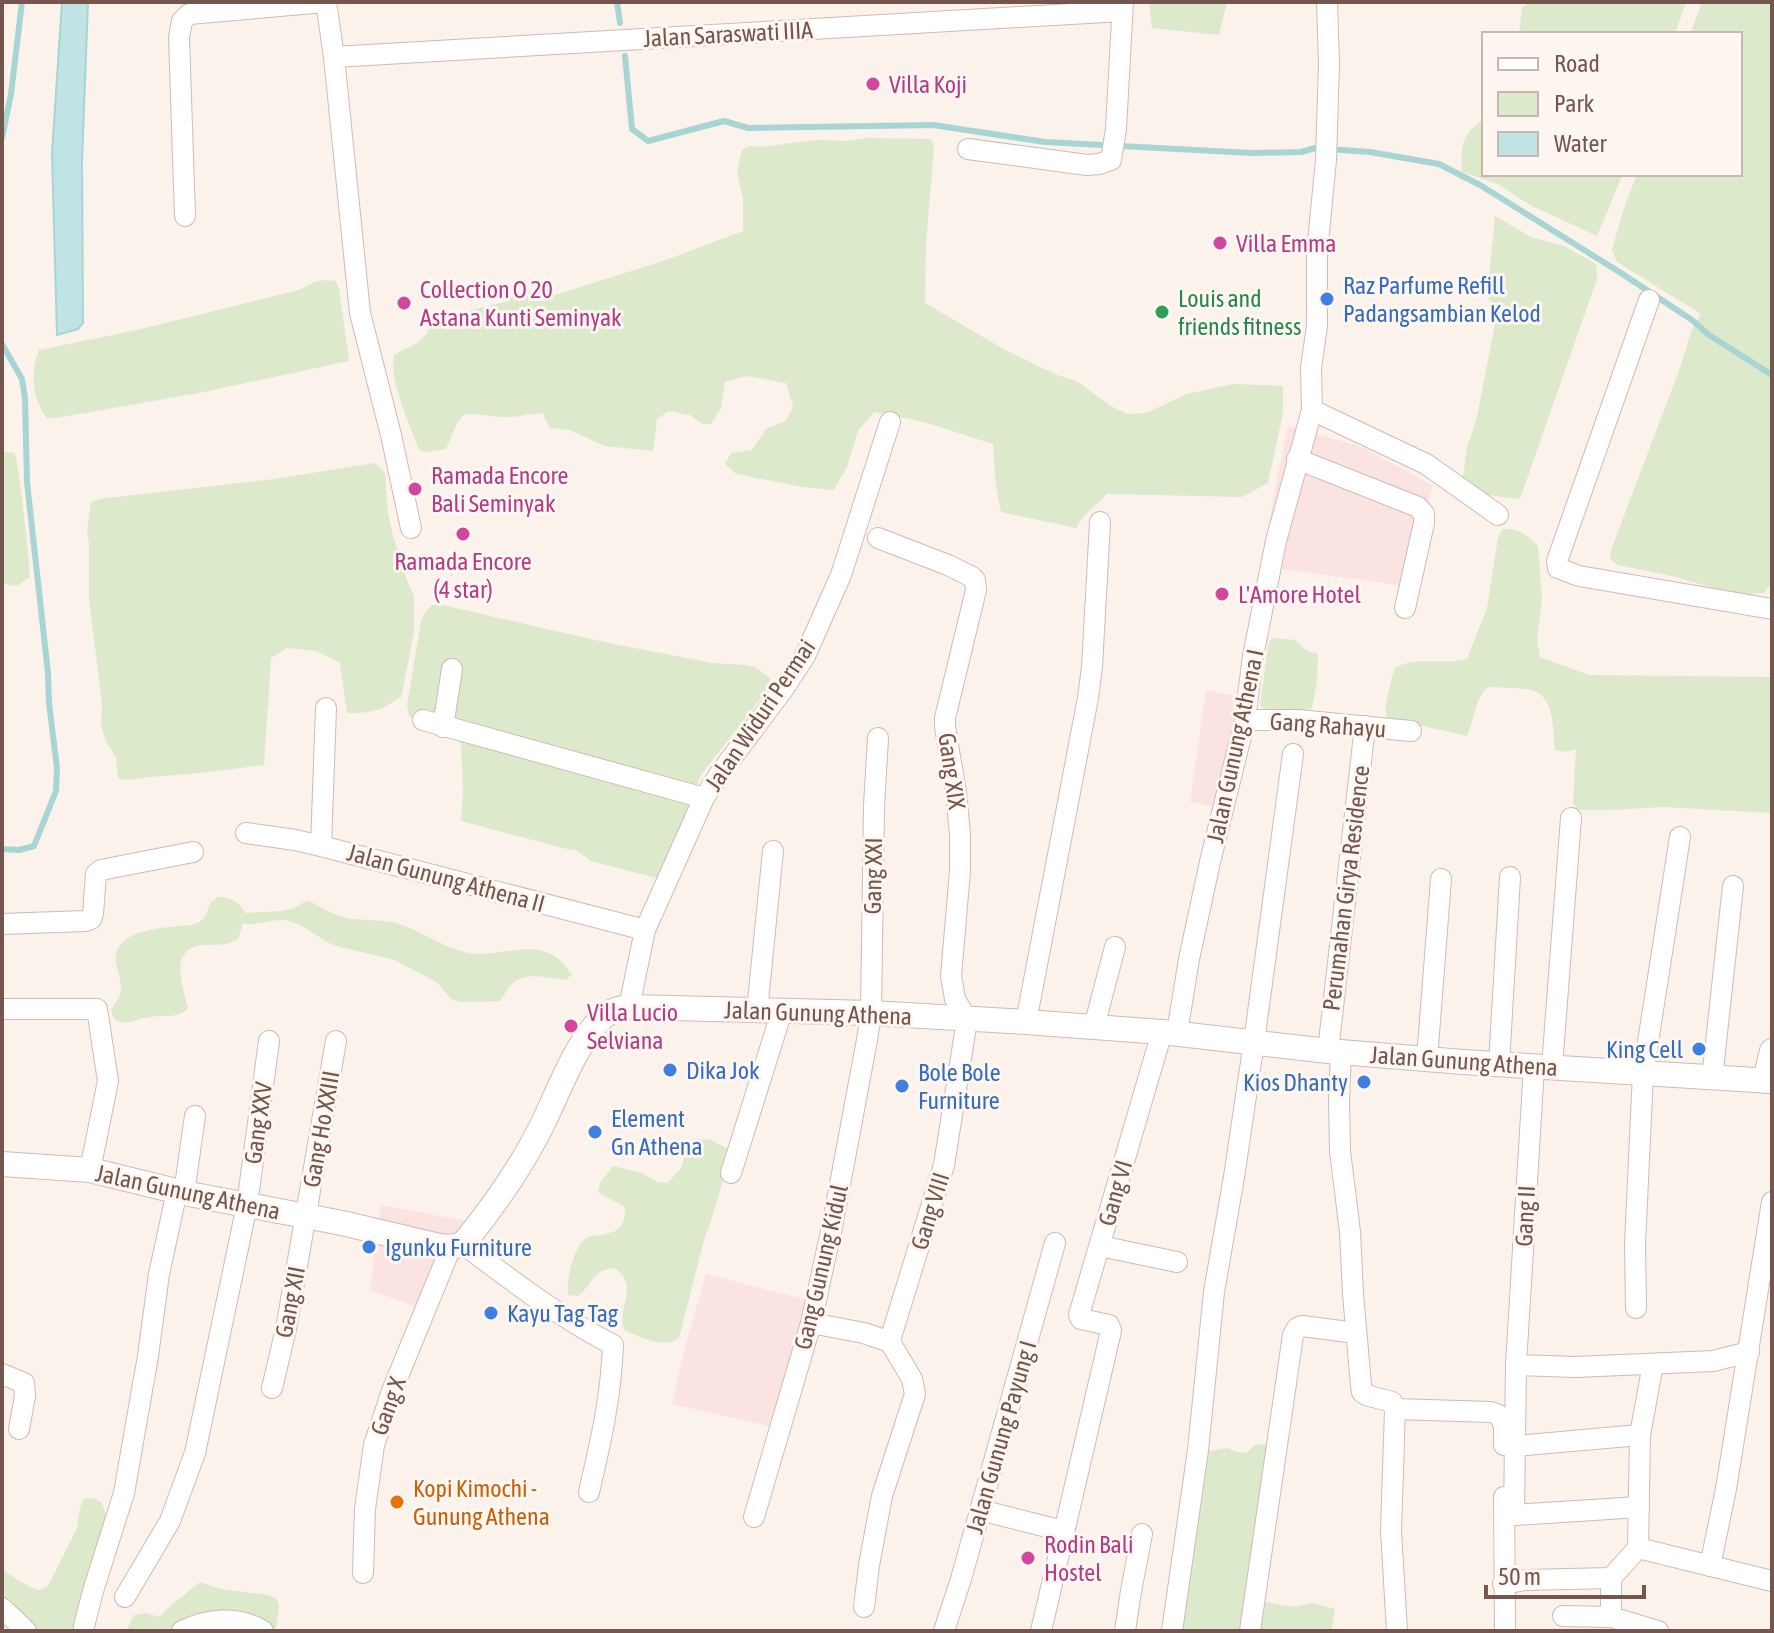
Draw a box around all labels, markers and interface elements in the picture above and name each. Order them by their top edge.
street label: Jalan Saraswati IIIA [642,16,814,52]
legend [1482,32,1742,176]
text: Road [1554,50,1600,77]
place label: Villa Koji [889,71,967,98]
marker: Villa Koji [864,75,882,93]
text: Park [1554,90,1595,117]
text: Water [1554,130,1607,157]
place label: Villa Emma [1236,230,1336,257]
marker: Villa Emma [1211,234,1229,252]
place label: Raz Parfume Refill Padangsambian Kelod [1343,272,1541,327]
place label: Collection O 20 Astana Kunti Seminyak [420,276,622,331]
place label: Louis and friends fitness [1178,285,1301,340]
marker: Raz Parfume Refill Padangsambian Kelod [1318,290,1336,308]
marker: Collection O 20 Astana Kunti Seminyak [395,294,413,312]
marker: Louis and friends fitness [1153,303,1171,321]
place label: Ramada Encore Bali Seminyak [431,462,568,517]
marker: Ramada Encore Bali Seminyak [406,480,424,498]
marker: Ramada Encore (4 star) [454,525,472,543]
place label: Ramada Encore (4 star) [394,548,532,603]
place label: L'Amore Hotel [1238,581,1361,608]
marker: L'Amore Hotel [1213,585,1231,603]
street label: Jalan Widuri Permai [699,634,821,796]
street label: Jalan Gunung Athena I [1201,647,1269,845]
street label: Gang Rahayu [1269,707,1387,743]
street label: Gang XIX [933,731,971,811]
street label: Perumahan Girya Residence [1318,764,1374,1012]
street label: Gang XXI [859,837,887,915]
street label: Jalan Gunung Athena II [344,839,548,917]
street label: Jalan Gunung Athena [724,996,912,1030]
place label: Villa Lucio Selviana [587,999,678,1054]
marker: Villa Lucio Selviana [562,1017,580,1035]
place label: King Cell [1606,1036,1684,1063]
marker: King Cell [1690,1040,1708,1058]
street label: Jalan Gunung Athena [1369,1041,1559,1081]
place label: Dika Jok [686,1057,760,1084]
place label: Bole Bole Furniture [918,1059,1001,1114]
marker: Dika Jok [661,1061,679,1079]
street label: Gang Ho XXIII [297,1069,345,1189]
place label: Kios Dhanty [1243,1069,1348,1096]
marker: Kios Dhanty [1355,1073,1373,1091]
marker: Bole Bole Furniture [893,1077,911,1095]
street label: Gang XXV [239,1080,277,1166]
place label: Element Gn Athena [611,1105,703,1160]
marker: Element Gn Athena [586,1123,604,1141]
street label: Gang VI [1093,1157,1137,1229]
street label: Jalan Gunung Athena [93,1159,283,1225]
street label: Gang VIII [906,1169,954,1253]
street label: Gang Gunung Kidul [789,1181,853,1352]
street label: Gang II [1510,1185,1540,1247]
place label: Igunku Furniture [385,1234,532,1261]
marker: Igunku Furniture [360,1238,378,1256]
street label: Gang XII [270,1264,310,1340]
place label: Kayu Tag Tag [507,1300,619,1327]
marker: Kayu Tag Tag [482,1304,500,1322]
street label: Jalan Gunung Payung I [961,1337,1041,1537]
street label: Gang X [365,1373,411,1439]
place label: Kopi Kimochi - Gunung Athena [413,1475,550,1530]
marker: Kopi Kimochi - Gunung Athena [388,1493,406,1511]
place label: Rodin Bali Hostel [1044,1531,1134,1586]
marker: Rodin Bali Hostel [1019,1549,1037,1567]
scale bar [1486,1549,1644,1599]
text: 50 m [1498,1563,1541,1590]

